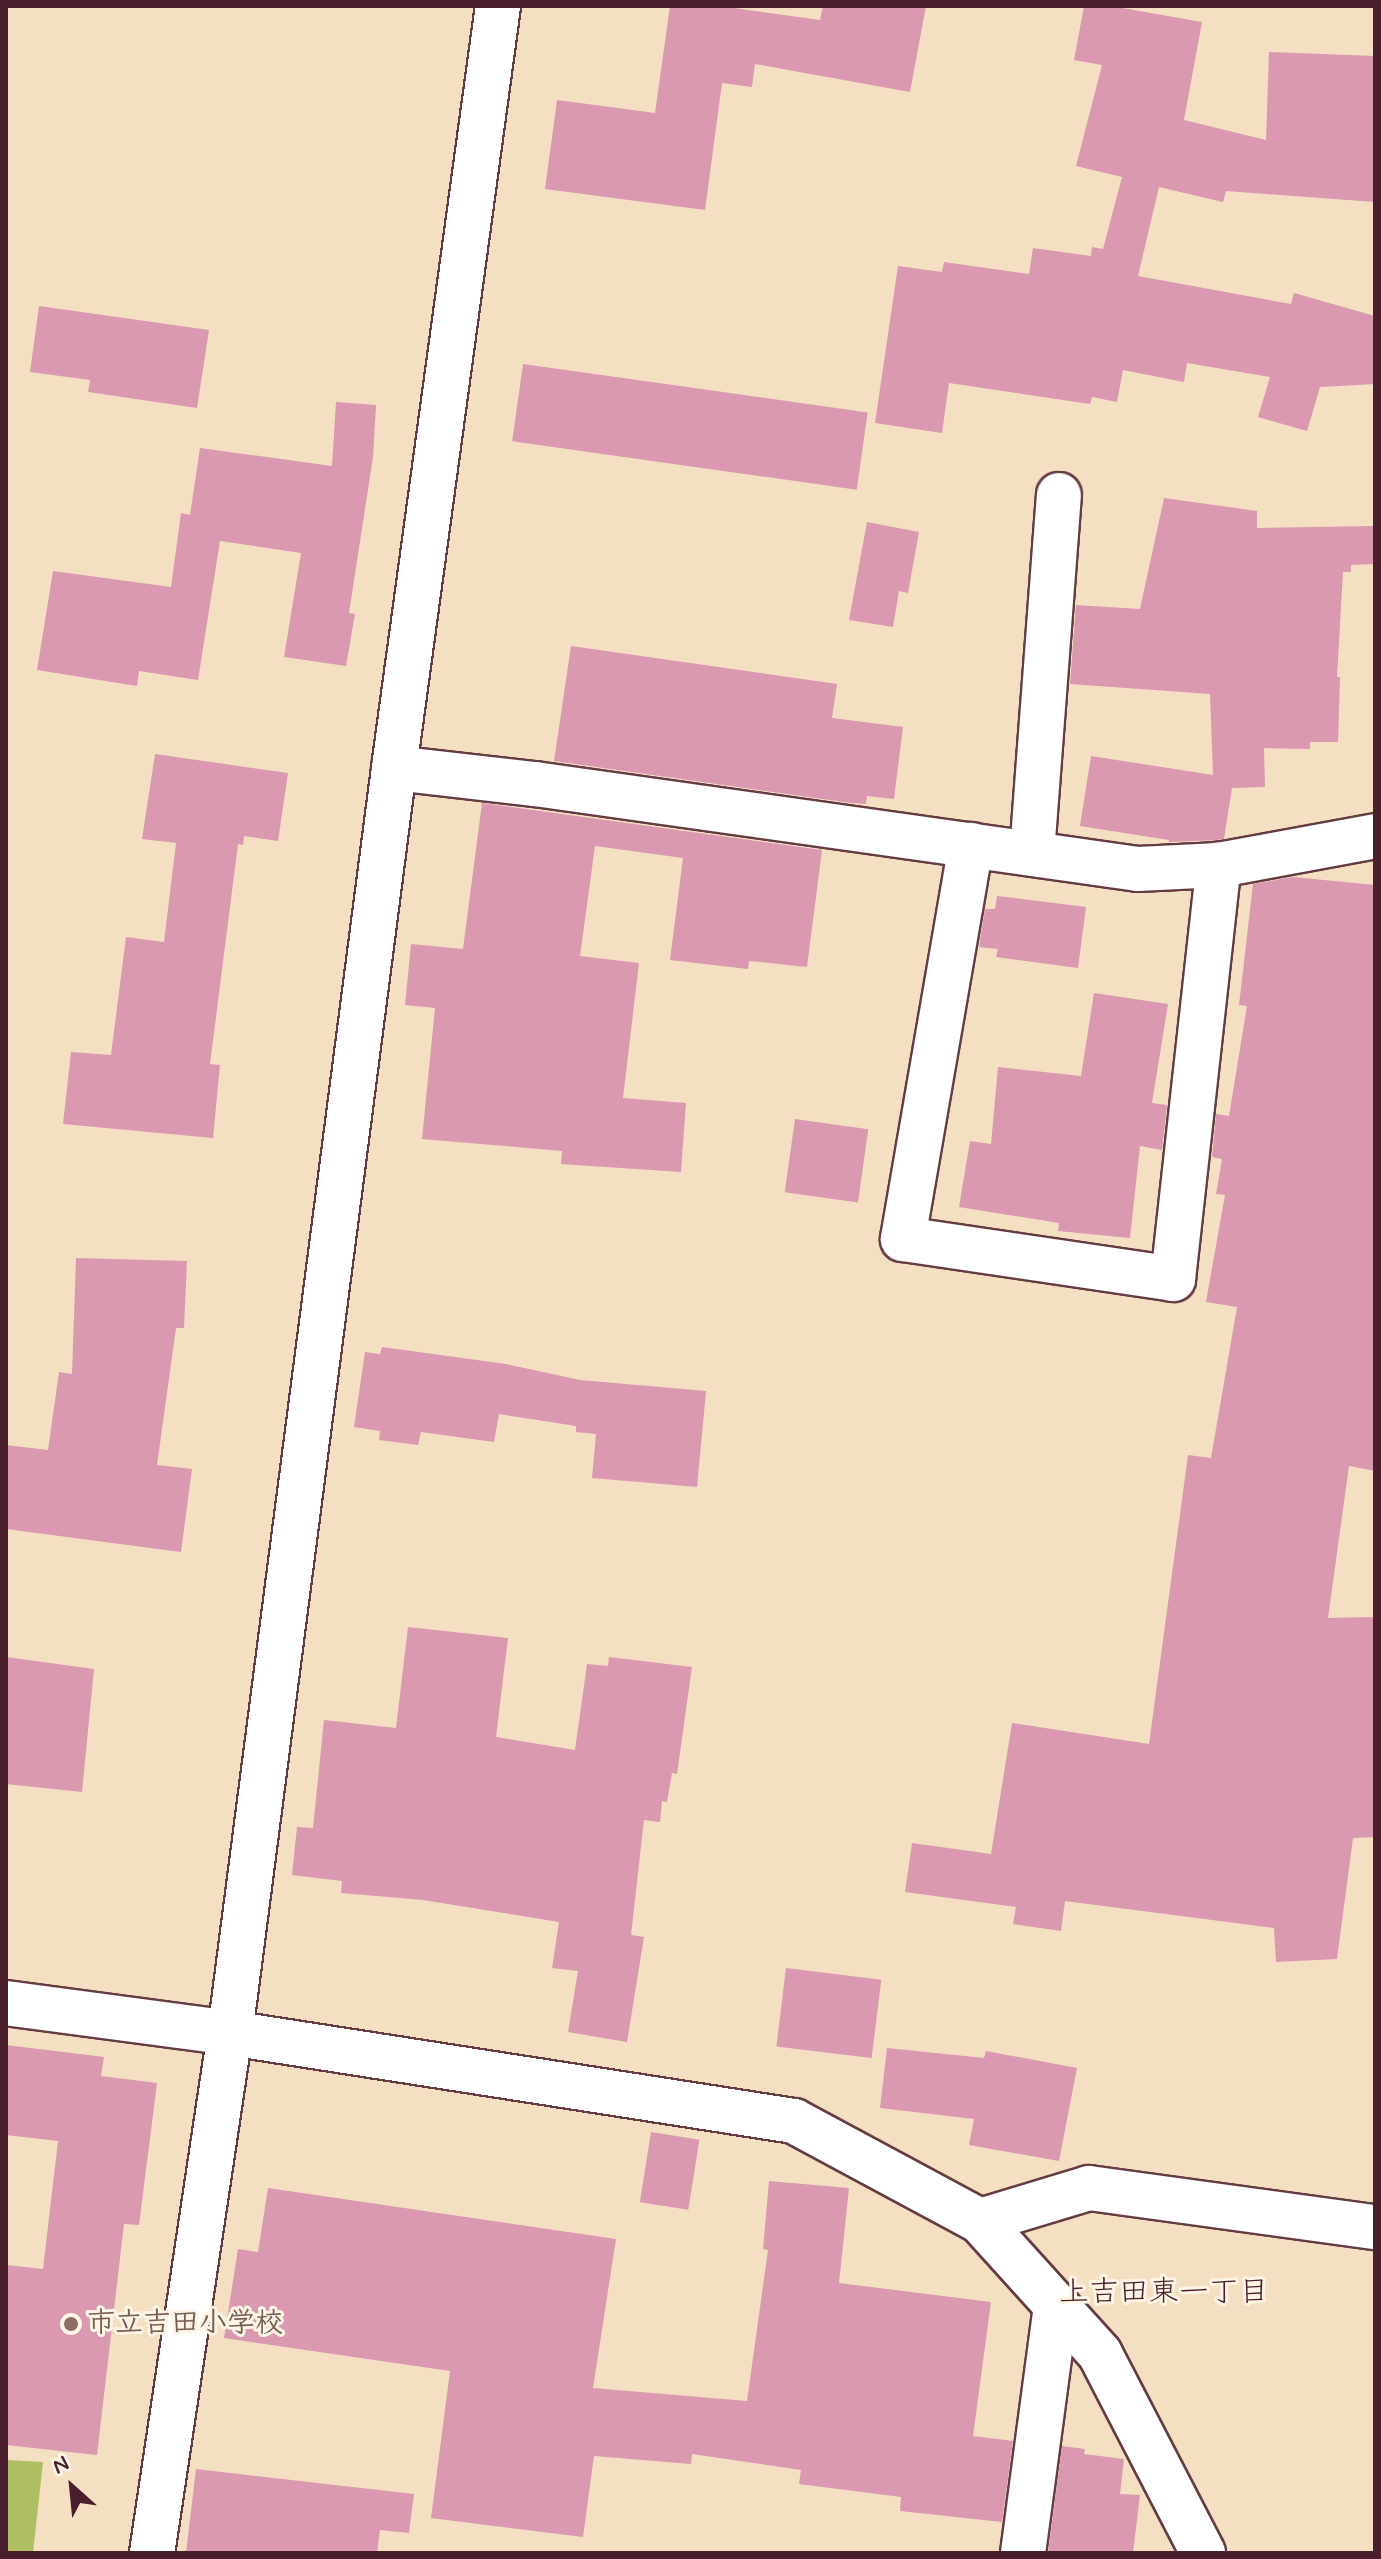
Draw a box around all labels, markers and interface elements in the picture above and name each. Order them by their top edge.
district label: 上吉田東一丁目 [1059,2275,1269,2311]
place label: 市立吉田小学校 [87,2307,283,2341]
marker: 市立吉田小学校 [62,2315,80,2333]
north arrow [32,2447,112,2527]
text: N [48,2450,74,2481]

